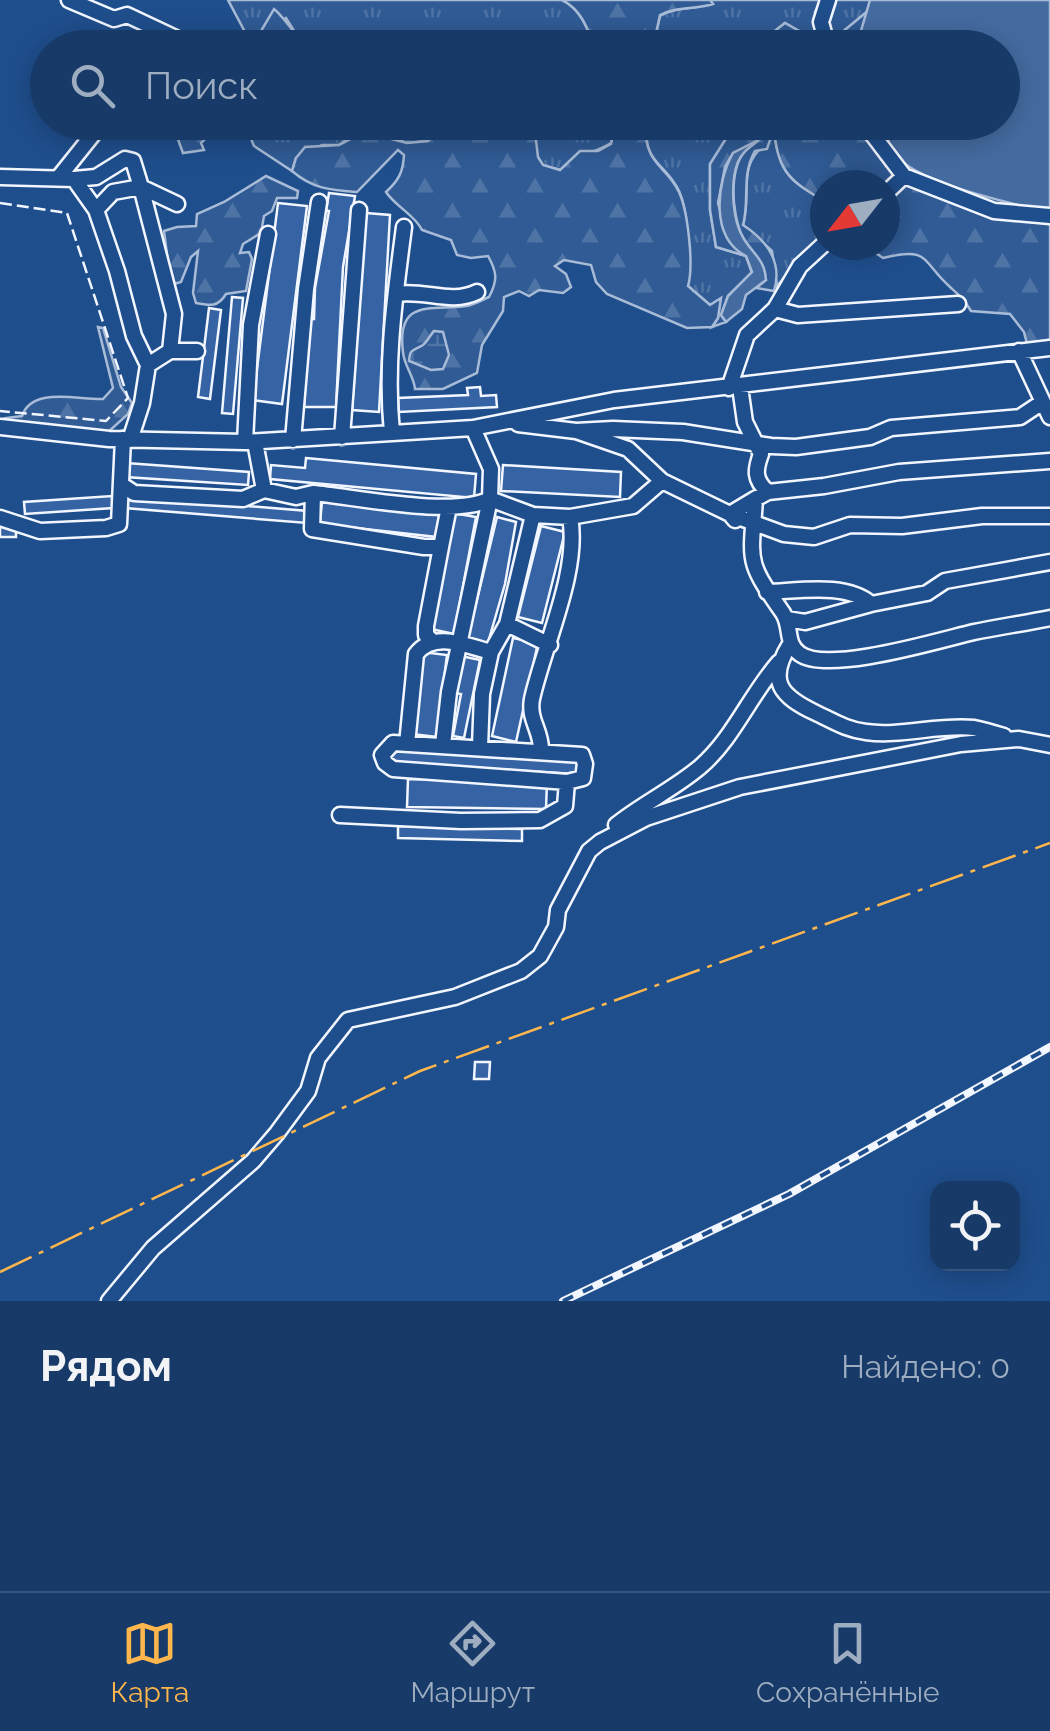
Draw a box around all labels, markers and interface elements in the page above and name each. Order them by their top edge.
search box [30,30,1020,140]
icon: search [65,58,120,113]
text: Поиск [145,63,258,108]
north arrow [810,170,900,260]
map controls [930,1181,1020,1271]
button: locate [930,1181,1020,1271]
text: Рядом [40,1342,172,1391]
text: Найдено: 0 [841,1348,1010,1385]
tab: Карта [111,1616,189,1709]
tab: Маршрут [410,1616,535,1709]
tab: Сохранённые [756,1616,939,1709]

